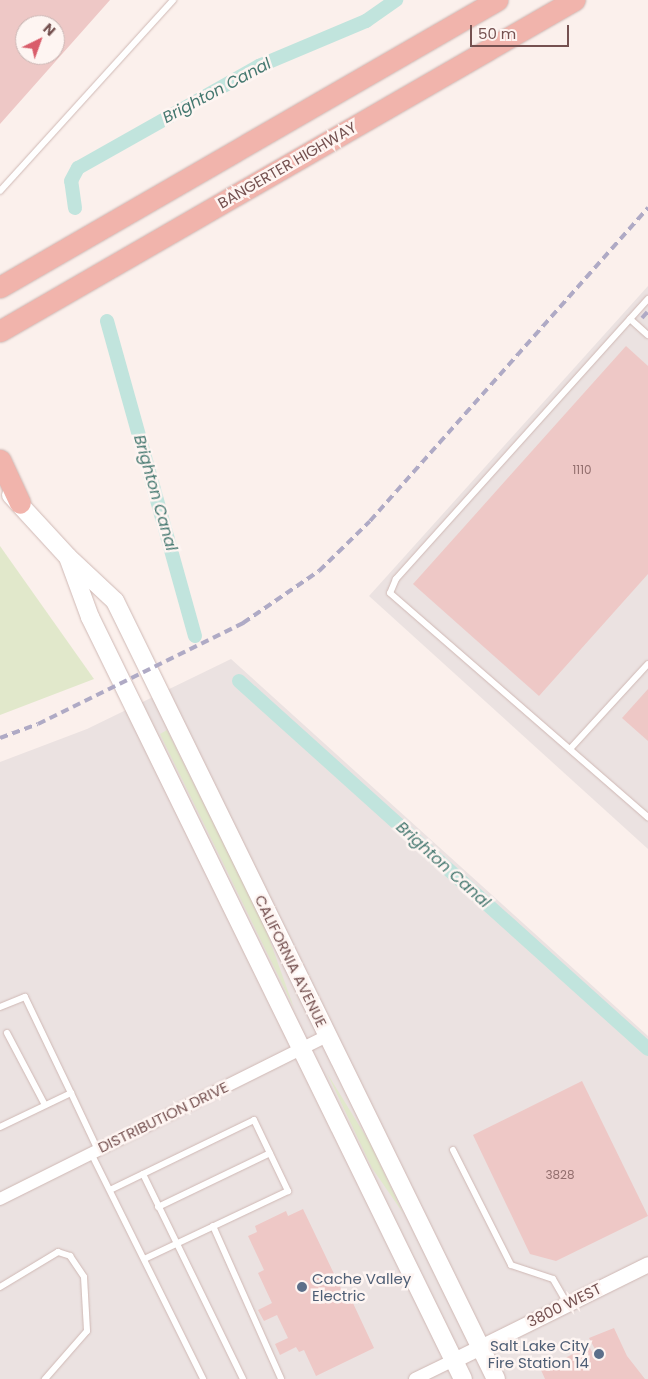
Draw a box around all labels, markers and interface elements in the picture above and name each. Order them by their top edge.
north arrow [15,15,65,65]
scale bar [473,15,572,47]
text: N [39,19,60,41]
text: 50 m [478,23,516,44]
water label: Brighton Canal [160,54,274,128]
street label: BANGERTER HIGHWAY [215,118,359,212]
water label: Brighton Canal [129,433,181,553]
house number: 1110 [572,463,592,477]
water label: Brighton Canal [392,818,494,912]
street label: CALIFORNIA AVENUE [251,892,331,1030]
street label: DISTRIBUTION DRIVE [95,1078,231,1156]
house number: 3828 [545,1168,575,1182]
place label: Cache Valley Electric [312,1269,411,1304]
street label: 3800 WEST [524,1279,604,1331]
marker: Cache Valley Electric [296,1281,308,1293]
place label: Salt Lake City Fire Station 14 [488,1336,589,1371]
marker: Salt Lake City Fire Station 14 [593,1348,605,1360]

